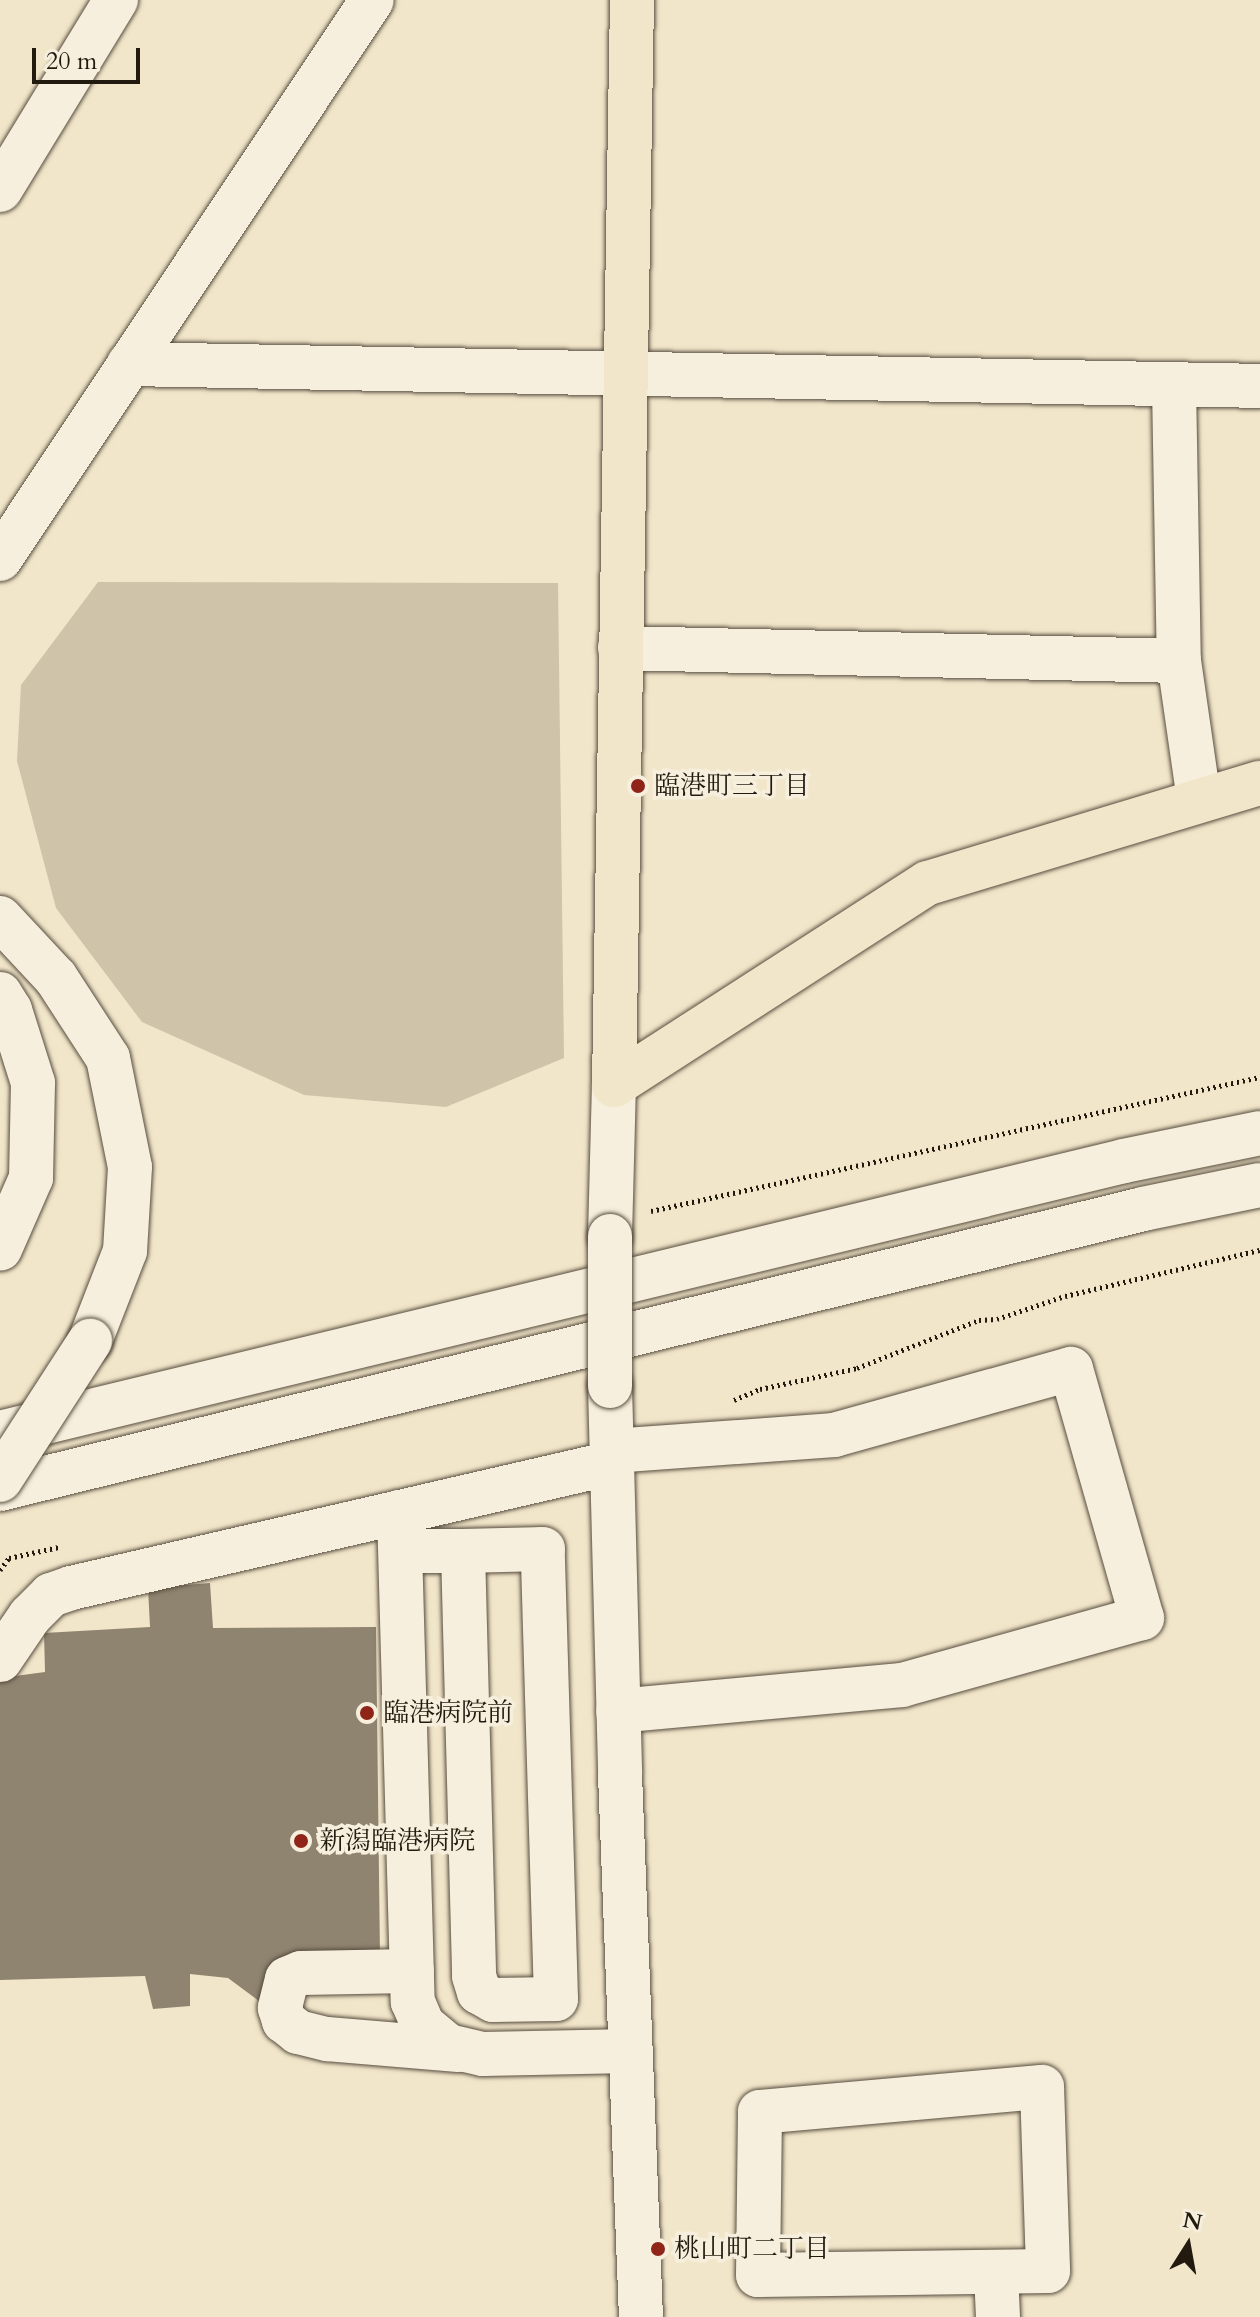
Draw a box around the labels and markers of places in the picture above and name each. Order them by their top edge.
place label: 臨港町三丁目 [654,770,810,802]
marker: 臨港町三丁目 [629,777,647,795]
place label: 臨港病院前 [383,1697,513,1729]
marker: 臨港病院前 [358,1704,376,1722]
place label: 新潟臨港病院 [319,1825,475,1857]
marker: 新潟臨港病院 [290,1830,312,1852]
place label: 桃山町二丁目 [674,2233,830,2265]
marker: 桃山町二丁目 [649,2240,667,2258]

